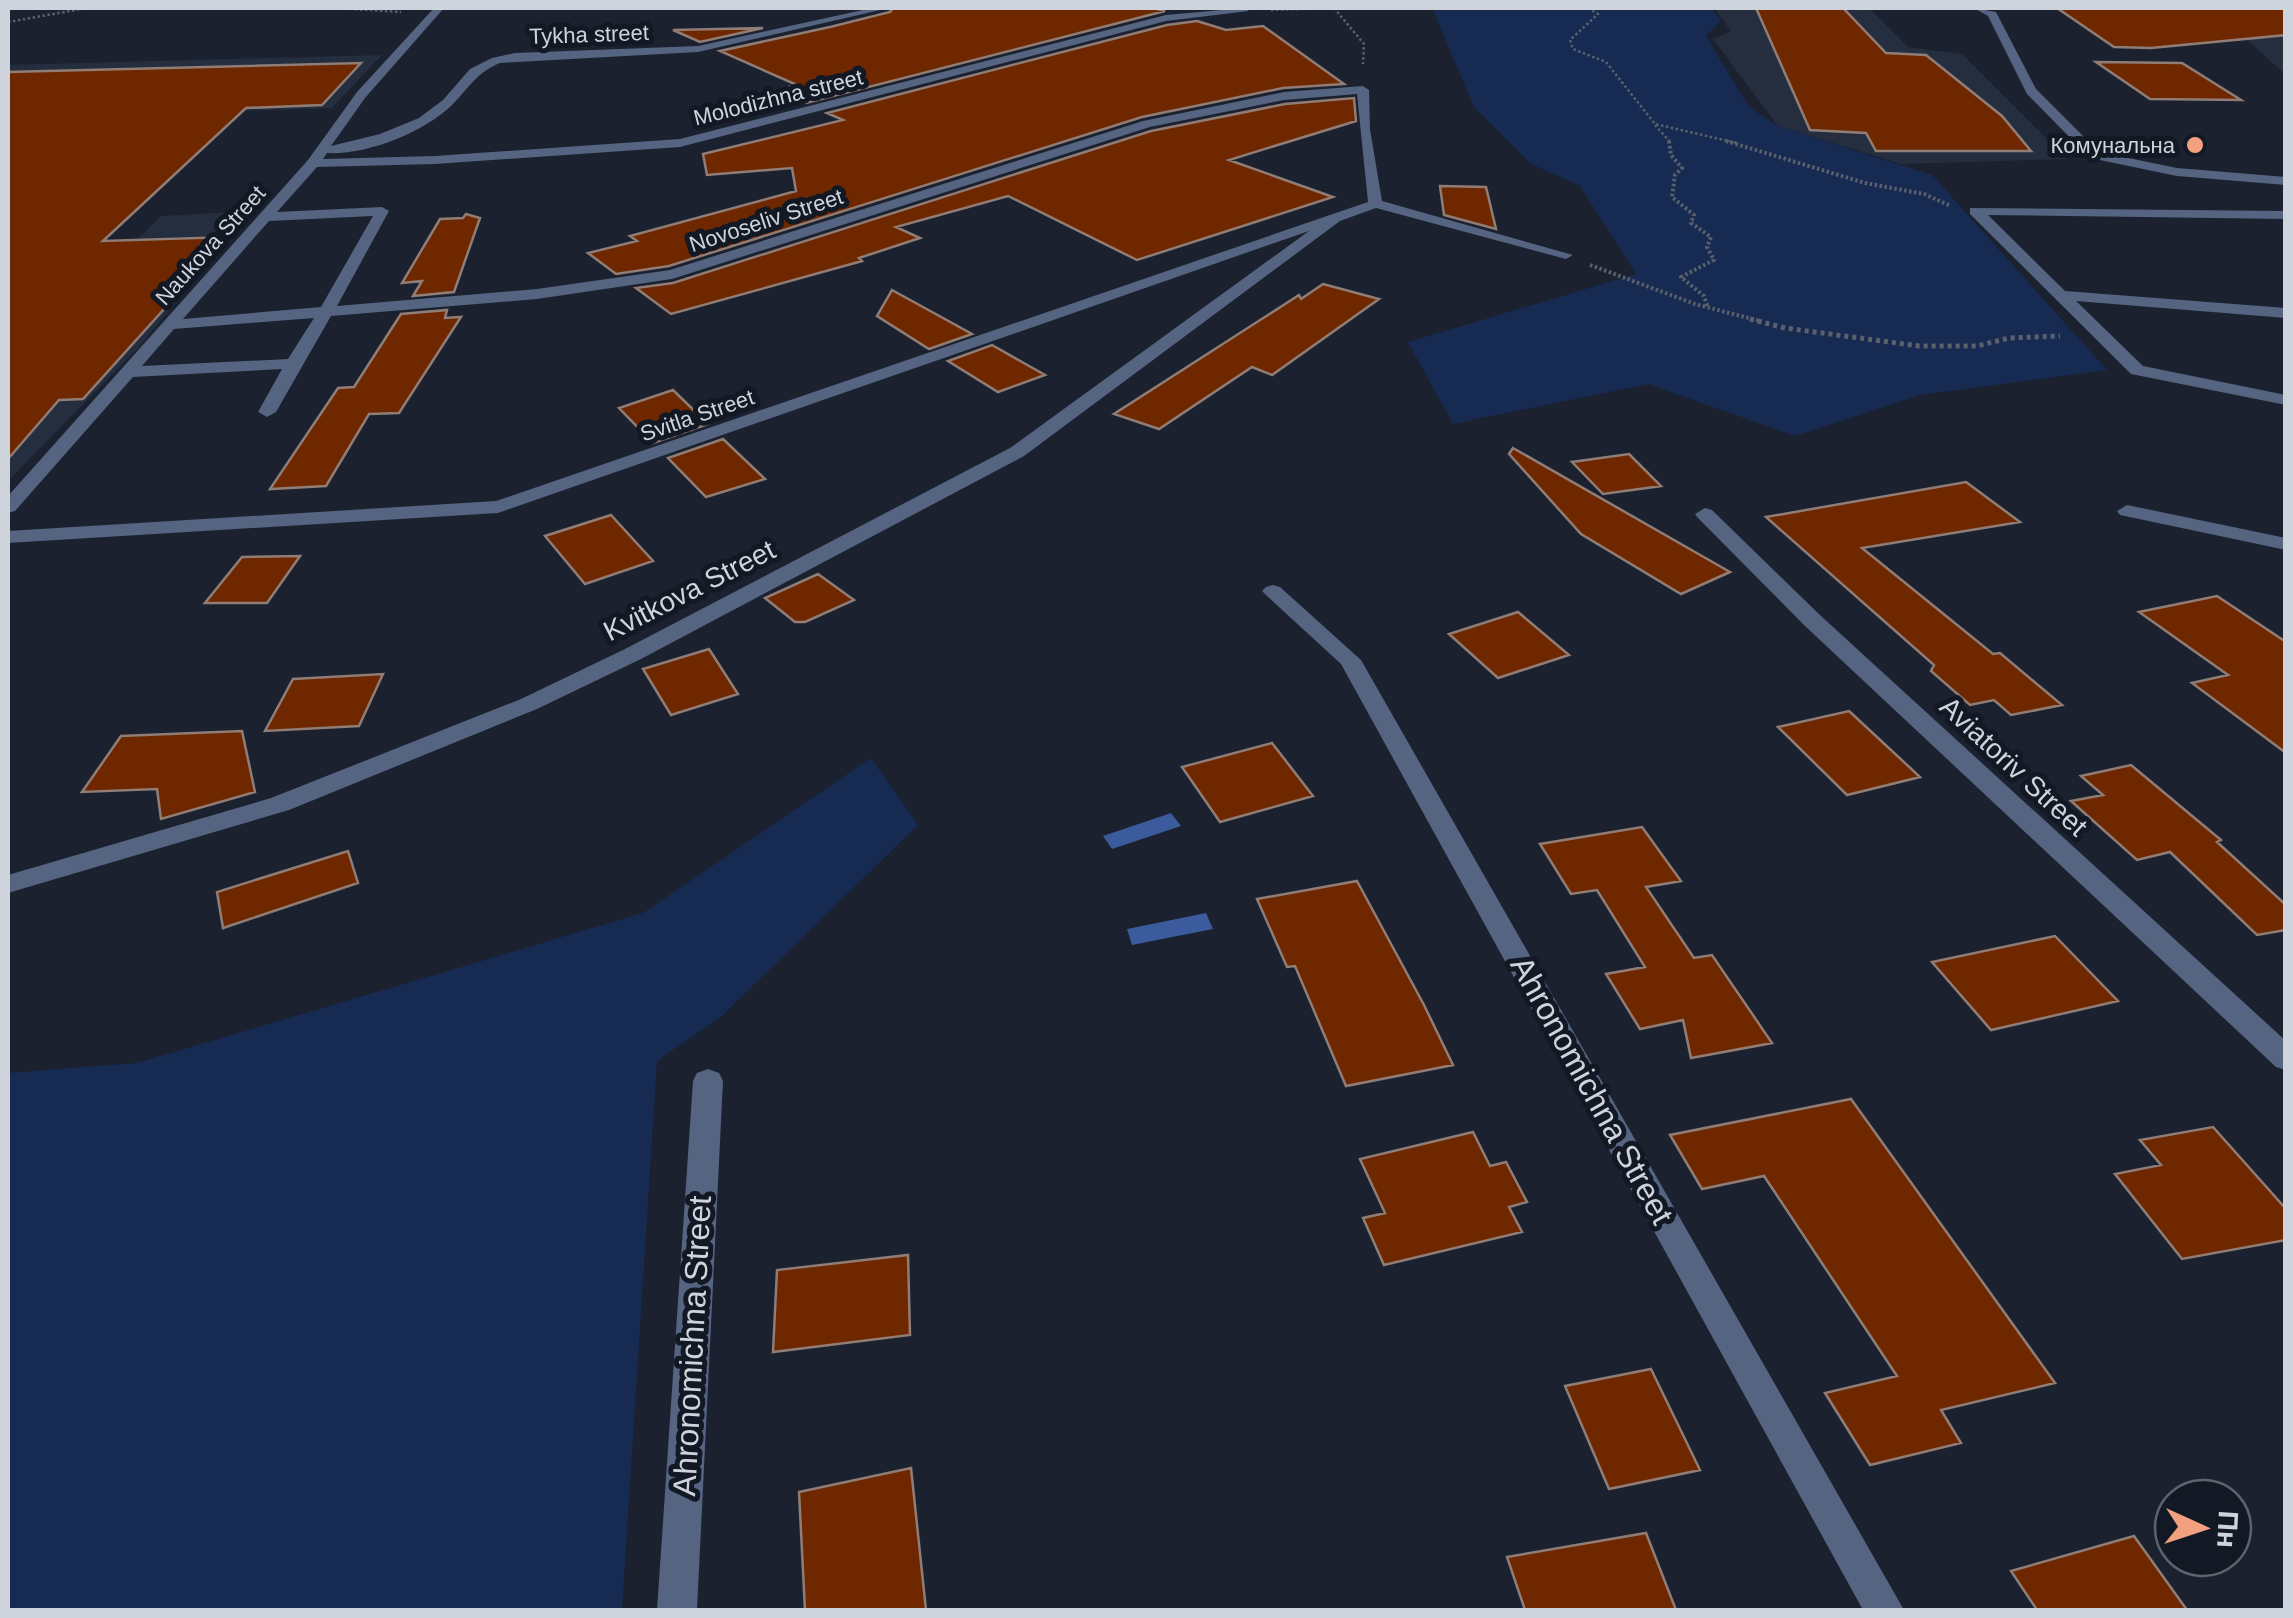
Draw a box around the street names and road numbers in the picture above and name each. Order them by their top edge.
street label: Tykha street [529,20,649,49]
street label: Molodizhna street [691,64,865,131]
street label: Naukova Street [150,181,270,310]
street label: Novoseliv Street [686,184,846,257]
street label: Svitla Street [637,384,757,447]
street label: Kvitkova Street [598,534,780,647]
street label: Aviatoriv Street [1934,690,2094,842]
street label: Ahronomichna Street [1503,950,1681,1230]
street label: Ahronomichna Street [666,1195,718,1497]

